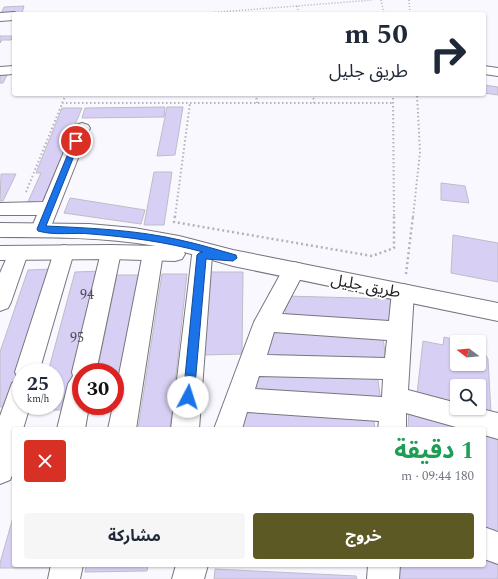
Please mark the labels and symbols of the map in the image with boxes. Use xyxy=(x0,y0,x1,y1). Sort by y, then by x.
pin xyxy=(59,124,93,158)
street label: طريق جليل xyxy=(329,267,403,304)
house number: 94 xyxy=(80,284,94,305)
house number: 95 xyxy=(70,327,84,348)
north arrow xyxy=(450,335,486,371)
speed limit sign: 30 xyxy=(72,363,124,415)
position arrow xyxy=(167,376,209,418)

